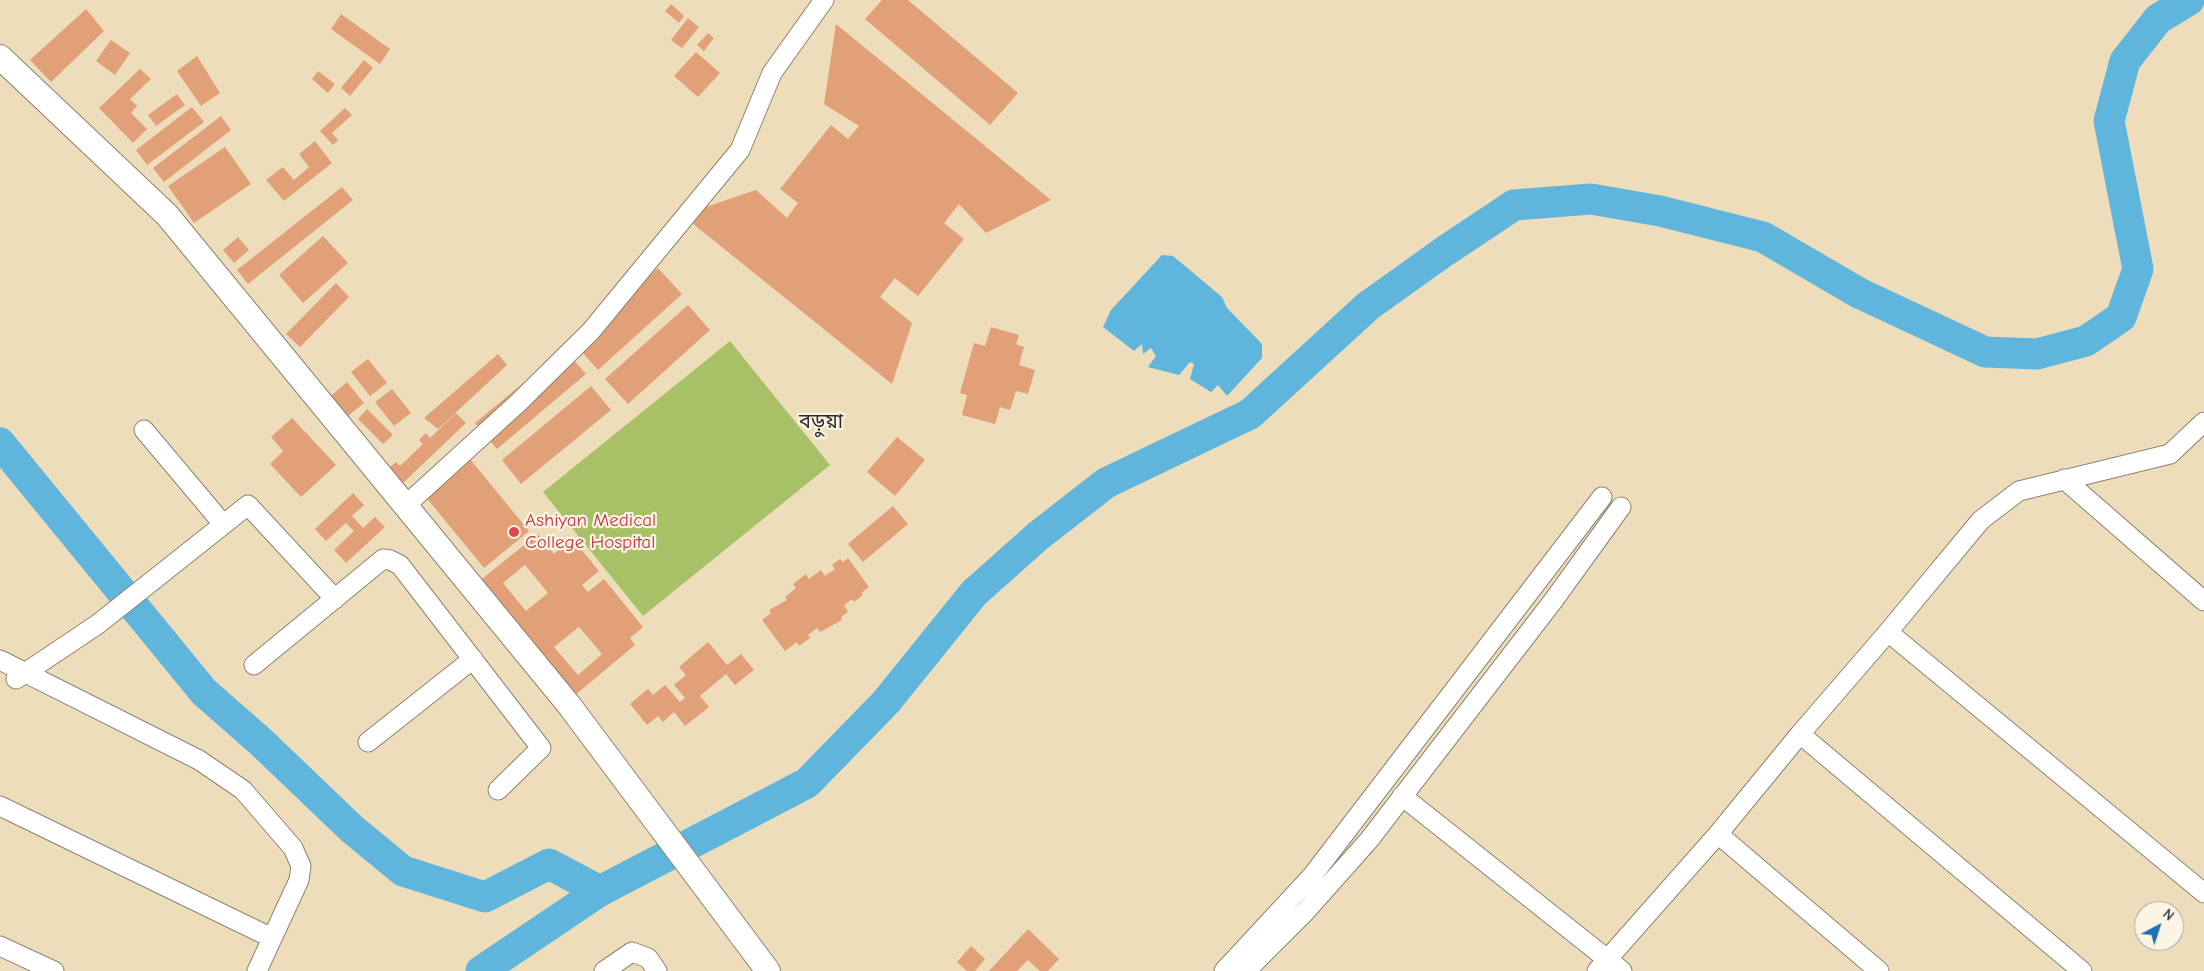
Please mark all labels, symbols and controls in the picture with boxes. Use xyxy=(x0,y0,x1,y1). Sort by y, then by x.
district label: বড়ুয়া xyxy=(799,410,843,434)
place label: Ashiyan Medical College Hospital xyxy=(525,510,656,554)
marker: Ashiyan Medical College Hospital xyxy=(507,525,521,539)
north arrow xyxy=(2134,901,2184,951)
text: N xyxy=(2159,905,2177,924)

